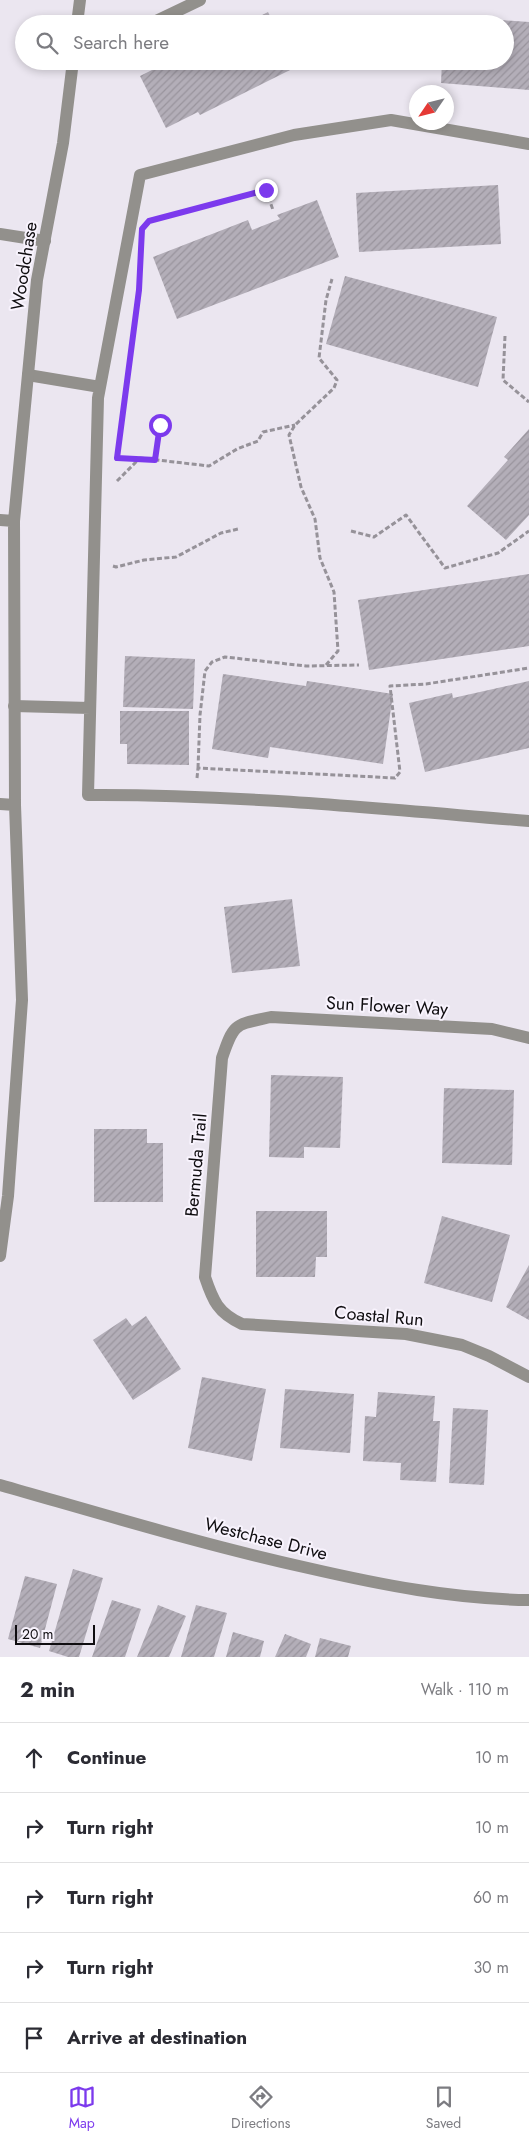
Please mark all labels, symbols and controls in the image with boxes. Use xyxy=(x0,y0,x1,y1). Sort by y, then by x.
search box xyxy=(15,15,514,70)
icon: search xyxy=(33,29,61,57)
text: Search here xyxy=(73,29,169,56)
north arrow xyxy=(409,85,454,130)
route end xyxy=(255,179,278,202)
street label: Woodchase xyxy=(4,220,44,312)
route start xyxy=(149,414,172,437)
street label: Sun Flower Way xyxy=(325,990,449,1022)
street label: Bermuda Trail xyxy=(179,1112,213,1218)
street label: Coastal Run xyxy=(333,1299,425,1333)
street label: Westchase Drive xyxy=(202,1511,330,1567)
scale bar xyxy=(15,1622,95,1645)
text: 20 m xyxy=(22,1624,54,1644)
text: 2 min xyxy=(20,1675,75,1705)
text: Walk · 110 m xyxy=(421,1678,509,1701)
icon: ahead xyxy=(20,1744,48,1772)
text: Continue xyxy=(67,1744,146,1771)
text: 10 m xyxy=(475,1746,509,1769)
icon: right xyxy=(20,1814,48,1842)
text: Turn right xyxy=(67,1814,153,1841)
text: 10 m xyxy=(475,1816,509,1839)
icon: right xyxy=(20,1884,48,1912)
text: Turn right xyxy=(67,1884,153,1911)
text: 60 m xyxy=(473,1886,509,1909)
icon: right xyxy=(20,1954,48,1982)
text: Turn right xyxy=(67,1954,153,1981)
text: 30 m xyxy=(473,1956,509,1979)
icon: arrive xyxy=(20,2024,48,2052)
text: Arrive at destination xyxy=(67,2024,247,2051)
tab: Map xyxy=(68,2083,96,2133)
tab: Directions xyxy=(231,2083,290,2133)
tab: Saved xyxy=(426,2083,461,2133)

